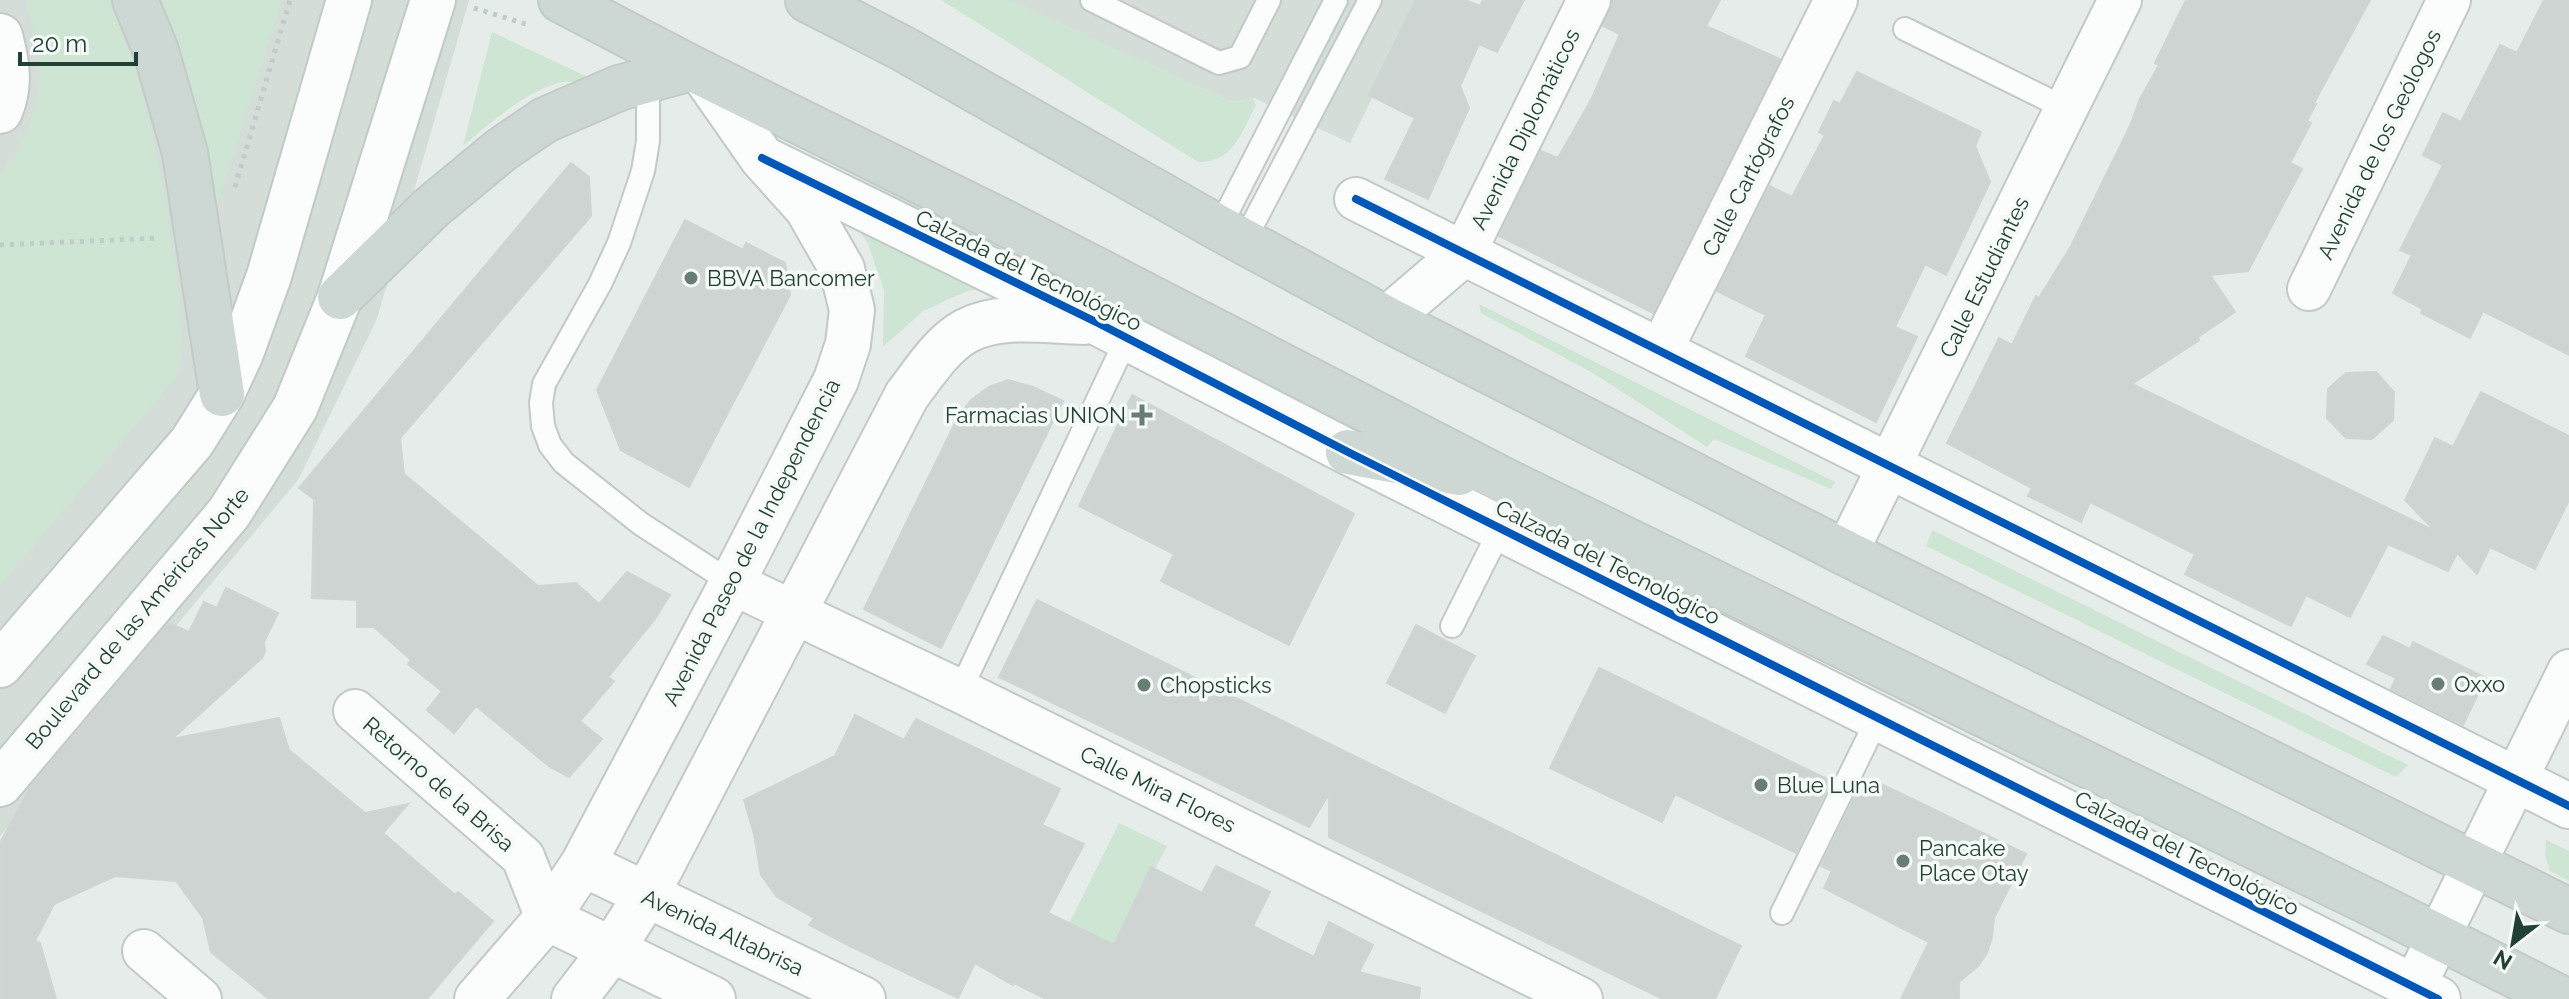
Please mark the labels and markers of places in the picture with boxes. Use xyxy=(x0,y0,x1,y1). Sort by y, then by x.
place label: BBVA Bancomer xyxy=(707,265,875,291)
marker: BBVA Bancomer xyxy=(682,269,700,287)
place label: Farmacias UNION xyxy=(945,402,1126,428)
marker: Farmacias UNION xyxy=(1133,406,1151,424)
place label: Oxxo xyxy=(2454,671,2505,697)
place label: Chopsticks xyxy=(1160,672,1272,698)
marker: Oxxo xyxy=(2429,675,2447,693)
marker: Chopsticks xyxy=(1135,676,1153,694)
place label: Blue Luna xyxy=(1777,772,1880,798)
marker: Blue Luna xyxy=(1752,776,1770,794)
place label: Pancake Place Otay xyxy=(1919,835,2029,886)
marker: Pancake Place Otay xyxy=(1894,852,1912,870)

